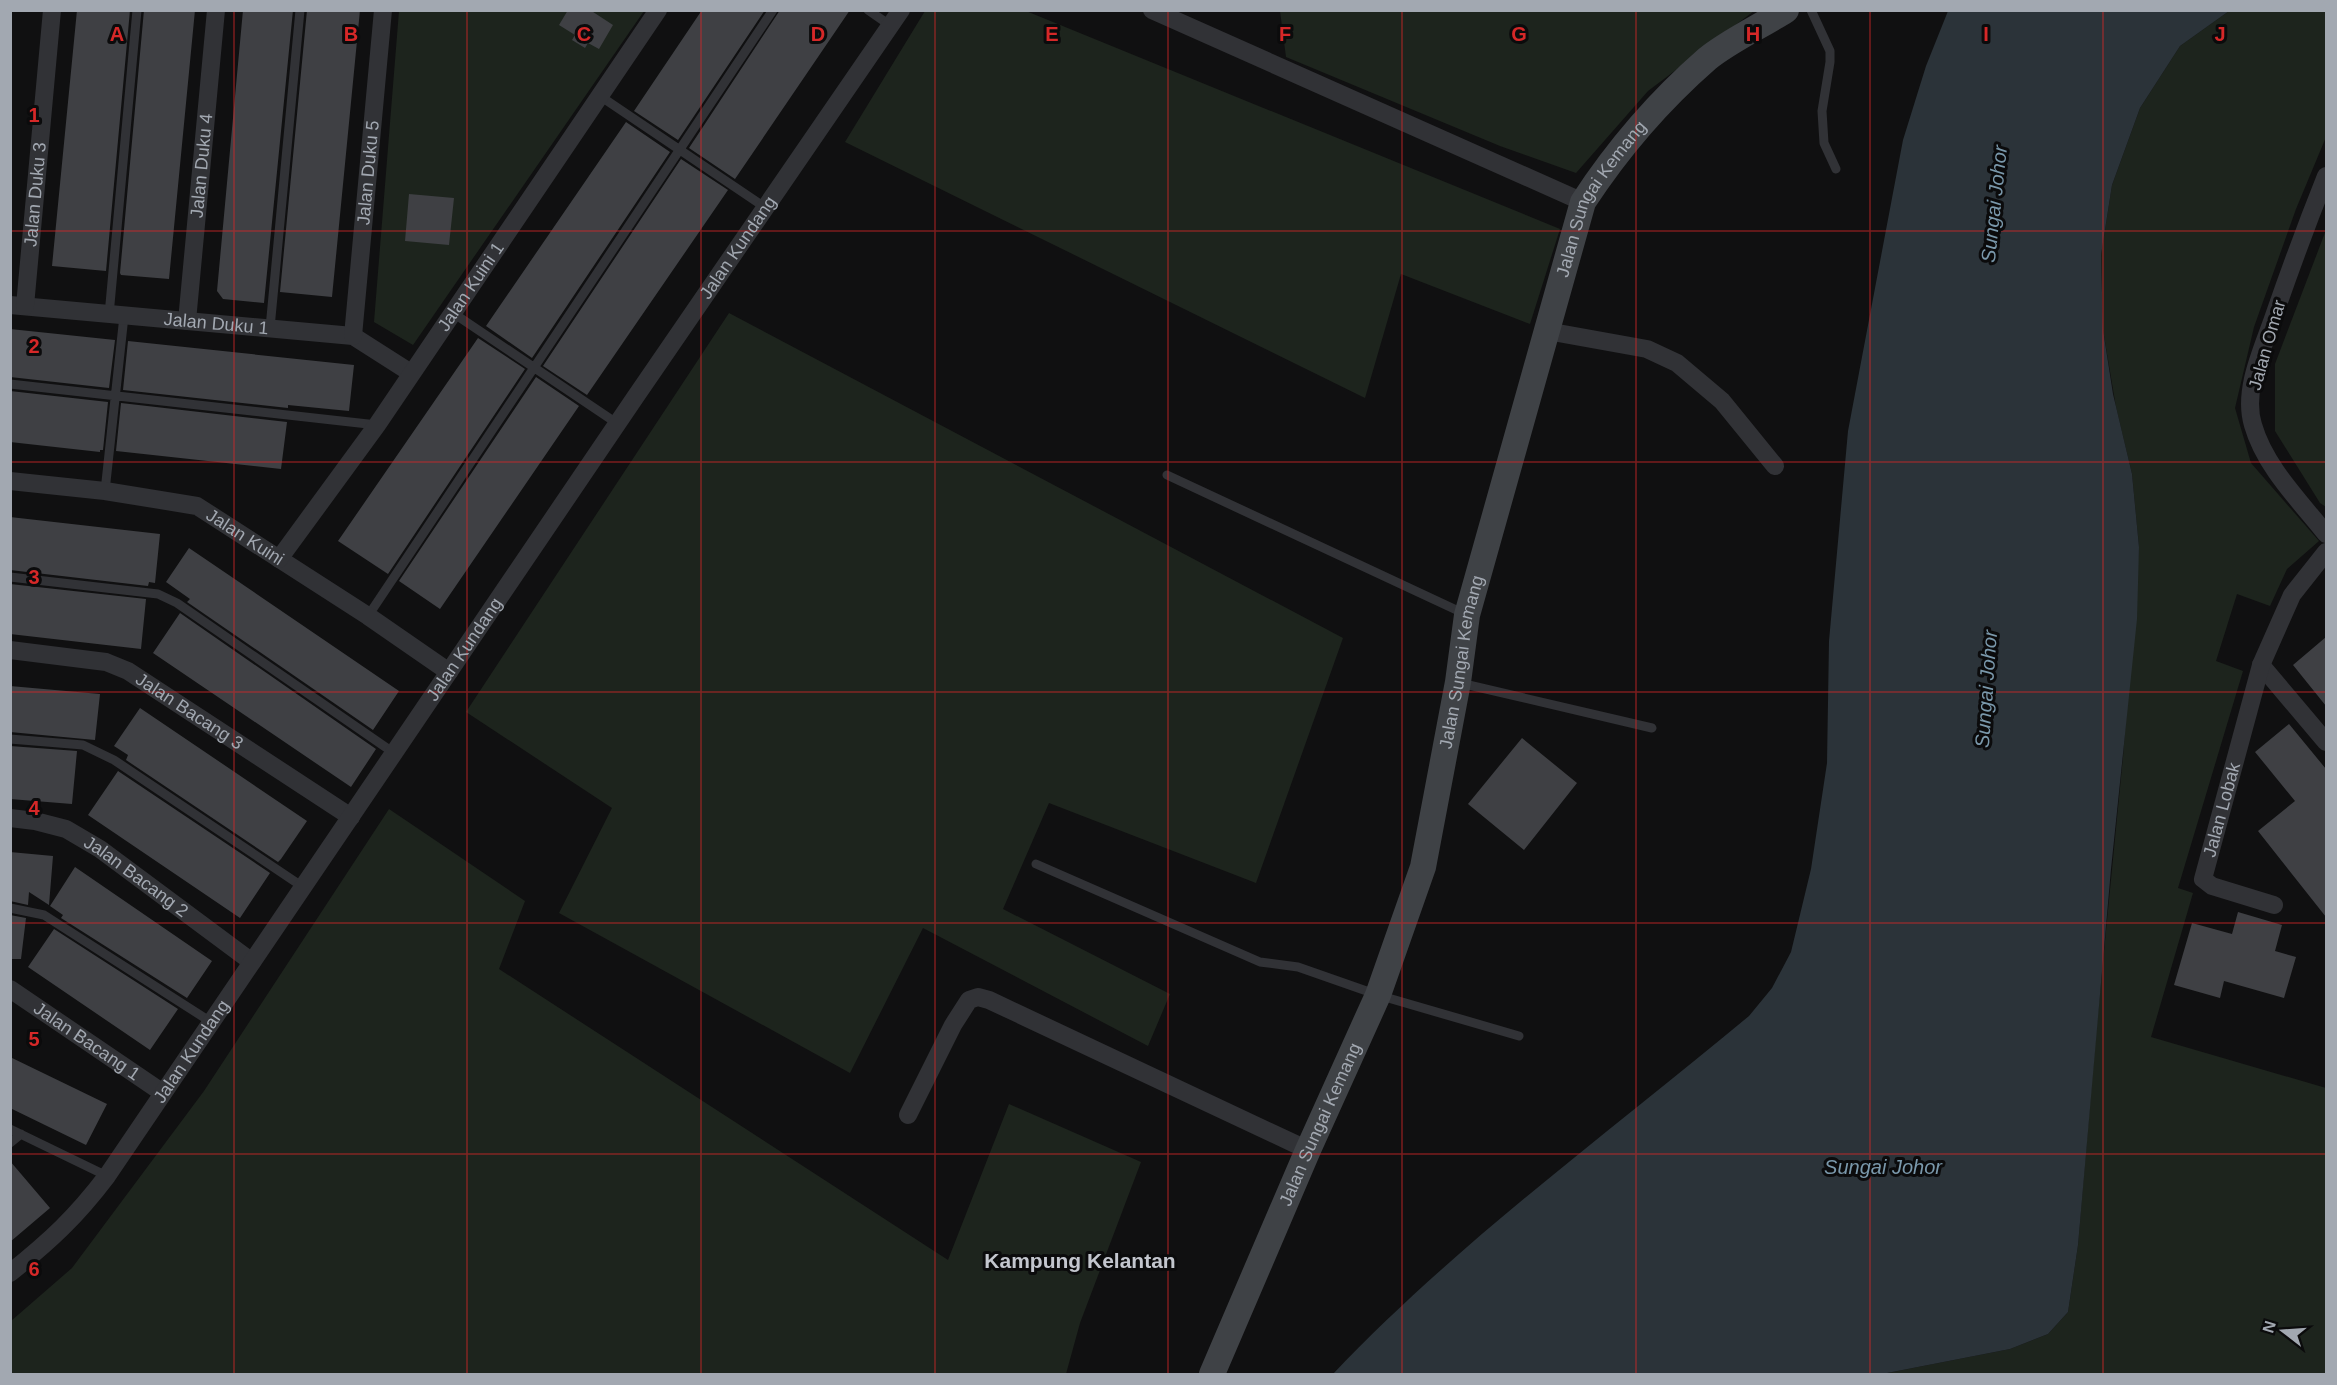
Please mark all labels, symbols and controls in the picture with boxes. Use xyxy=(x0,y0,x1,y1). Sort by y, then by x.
text: A xyxy=(110,23,124,45)
text: B xyxy=(344,23,358,45)
text: C xyxy=(577,23,591,45)
text: D xyxy=(811,23,825,45)
text: E xyxy=(1045,23,1059,45)
text: F xyxy=(1279,23,1291,45)
text: G xyxy=(1511,23,1527,45)
text: H xyxy=(1746,23,1760,45)
text: I xyxy=(1983,23,1989,45)
text: J xyxy=(2214,23,2226,45)
text: 1 xyxy=(28,104,40,126)
street label: Jalan Duku 4 xyxy=(187,112,216,219)
street label: Jalan Sungai Kemang xyxy=(1552,117,1650,279)
street label: Jalan Duku 5 xyxy=(353,119,383,226)
street label: Jalan Duku 3 xyxy=(20,141,50,248)
water label: Sungai Johor xyxy=(1977,143,2011,264)
street label: Jalan Kundang xyxy=(696,192,780,303)
street label: Jalan Kuini 1 xyxy=(433,238,508,335)
street label: Jalan Omar xyxy=(2245,298,2289,392)
street label: Jalan Duku 1 xyxy=(163,309,269,338)
text: 2 xyxy=(28,335,40,357)
street label: Jalan Kuini xyxy=(203,505,288,569)
text: 3 xyxy=(28,566,40,588)
street label: Jalan Sungai Kemang xyxy=(1436,573,1488,751)
street label: Jalan Kundang xyxy=(422,594,506,705)
water label: Sungai Johor xyxy=(1971,628,2001,749)
street label: Jalan Bacang 3 xyxy=(132,669,247,754)
street label: Jalan Lobak xyxy=(2199,759,2244,859)
text: 4 xyxy=(28,797,40,819)
street label: Jalan Bacang 2 xyxy=(81,832,192,921)
street label: Jalan Kundang xyxy=(149,996,233,1107)
street label: Jalan Bacang 1 xyxy=(30,998,144,1084)
text: 5 xyxy=(28,1028,40,1050)
street label: Jalan Sungai Kemang xyxy=(1275,1040,1365,1209)
water label: Sungai Johor xyxy=(1824,1156,1943,1178)
district label: Kampung Kelantan xyxy=(984,1249,1176,1272)
text: 6 xyxy=(28,1258,40,1280)
north arrow xyxy=(2253,1301,2313,1361)
text: N xyxy=(2259,1319,2279,1335)

